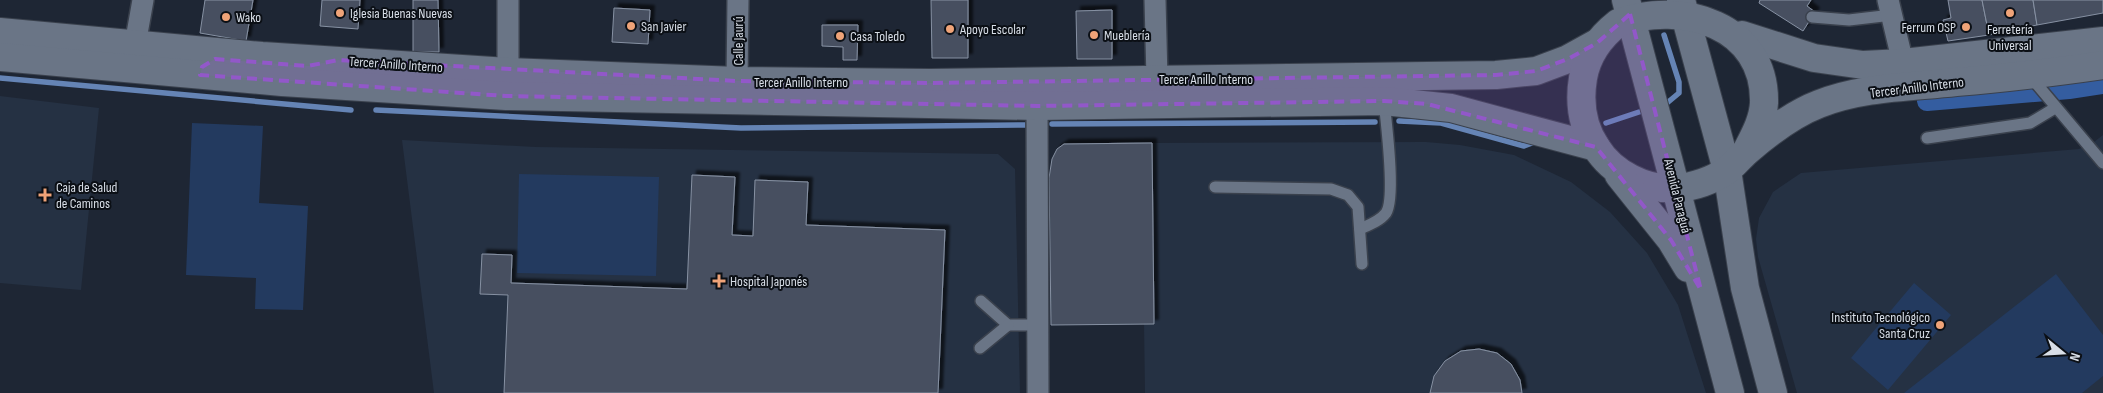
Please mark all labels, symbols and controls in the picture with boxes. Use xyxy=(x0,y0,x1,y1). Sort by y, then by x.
place label: Iglesia Buenas Nuevas xyxy=(350,5,452,22)
marker: Iglesia Buenas Nuevas xyxy=(334,7,346,19)
marker: Ferretería Universal xyxy=(2004,7,2016,19)
place label: Wako xyxy=(236,9,261,26)
marker: Wako xyxy=(220,11,232,23)
street label: Calle Jaurú xyxy=(730,16,747,66)
place label: San Javier xyxy=(641,18,686,35)
place label: Ferrum OSP xyxy=(1901,19,1956,36)
marker: San Javier xyxy=(625,20,637,32)
place label: Apoyo Escolar xyxy=(959,21,1025,38)
marker: Ferrum OSP xyxy=(1960,21,1972,33)
place label: Ferretería Universal xyxy=(1987,21,2033,54)
marker: Apoyo Escolar xyxy=(944,23,956,35)
place label: Mueblería xyxy=(1104,27,1150,44)
place label: Casa Toledo xyxy=(850,28,905,45)
marker: Mueblería xyxy=(1088,29,1100,41)
marker: Casa Toledo xyxy=(834,30,846,42)
street label: Tercer Anillo Interno xyxy=(348,53,444,76)
street label: Tercer Anillo Interno xyxy=(1159,71,1253,88)
street label: Tercer Anillo Interno xyxy=(1869,73,1965,102)
street label: Tercer Anillo Interno xyxy=(754,74,848,91)
street label: Avenida Paraguá xyxy=(1660,156,1695,235)
place label: Caja de Salud de Caminos xyxy=(56,179,118,212)
marker: Caja de Salud de Caminos xyxy=(38,188,52,202)
place label: Hospital Japonés xyxy=(730,273,807,290)
marker: Hospital Japonés xyxy=(712,274,726,288)
place label: Instituto Tecnológico Santa Cruz xyxy=(1831,309,1930,342)
marker: Instituto Tecnológico Santa Cruz xyxy=(1934,319,1946,331)
north arrow xyxy=(2038,328,2088,378)
text: N xyxy=(2066,351,2084,363)

